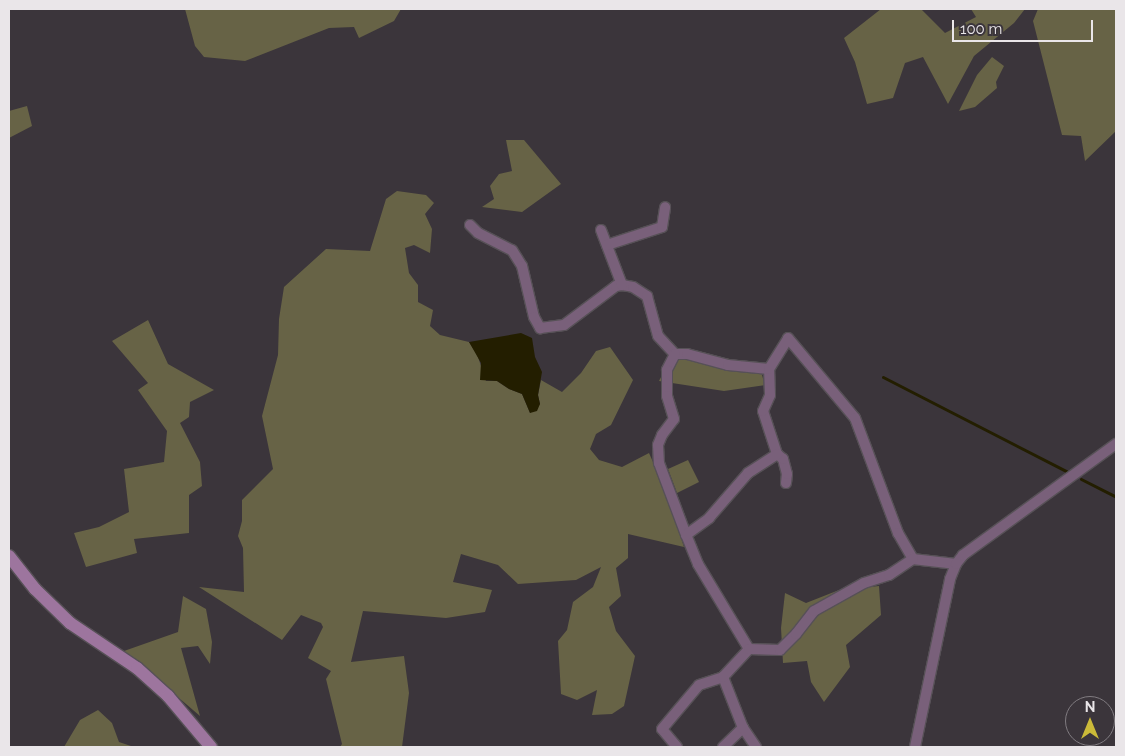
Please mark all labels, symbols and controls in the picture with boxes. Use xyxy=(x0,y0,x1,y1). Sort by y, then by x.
scale bar xyxy=(955,10,1096,42)
text: 100 m xyxy=(960,20,1002,38)
north arrow xyxy=(1065,696,1115,746)
text: N xyxy=(1085,699,1095,715)

